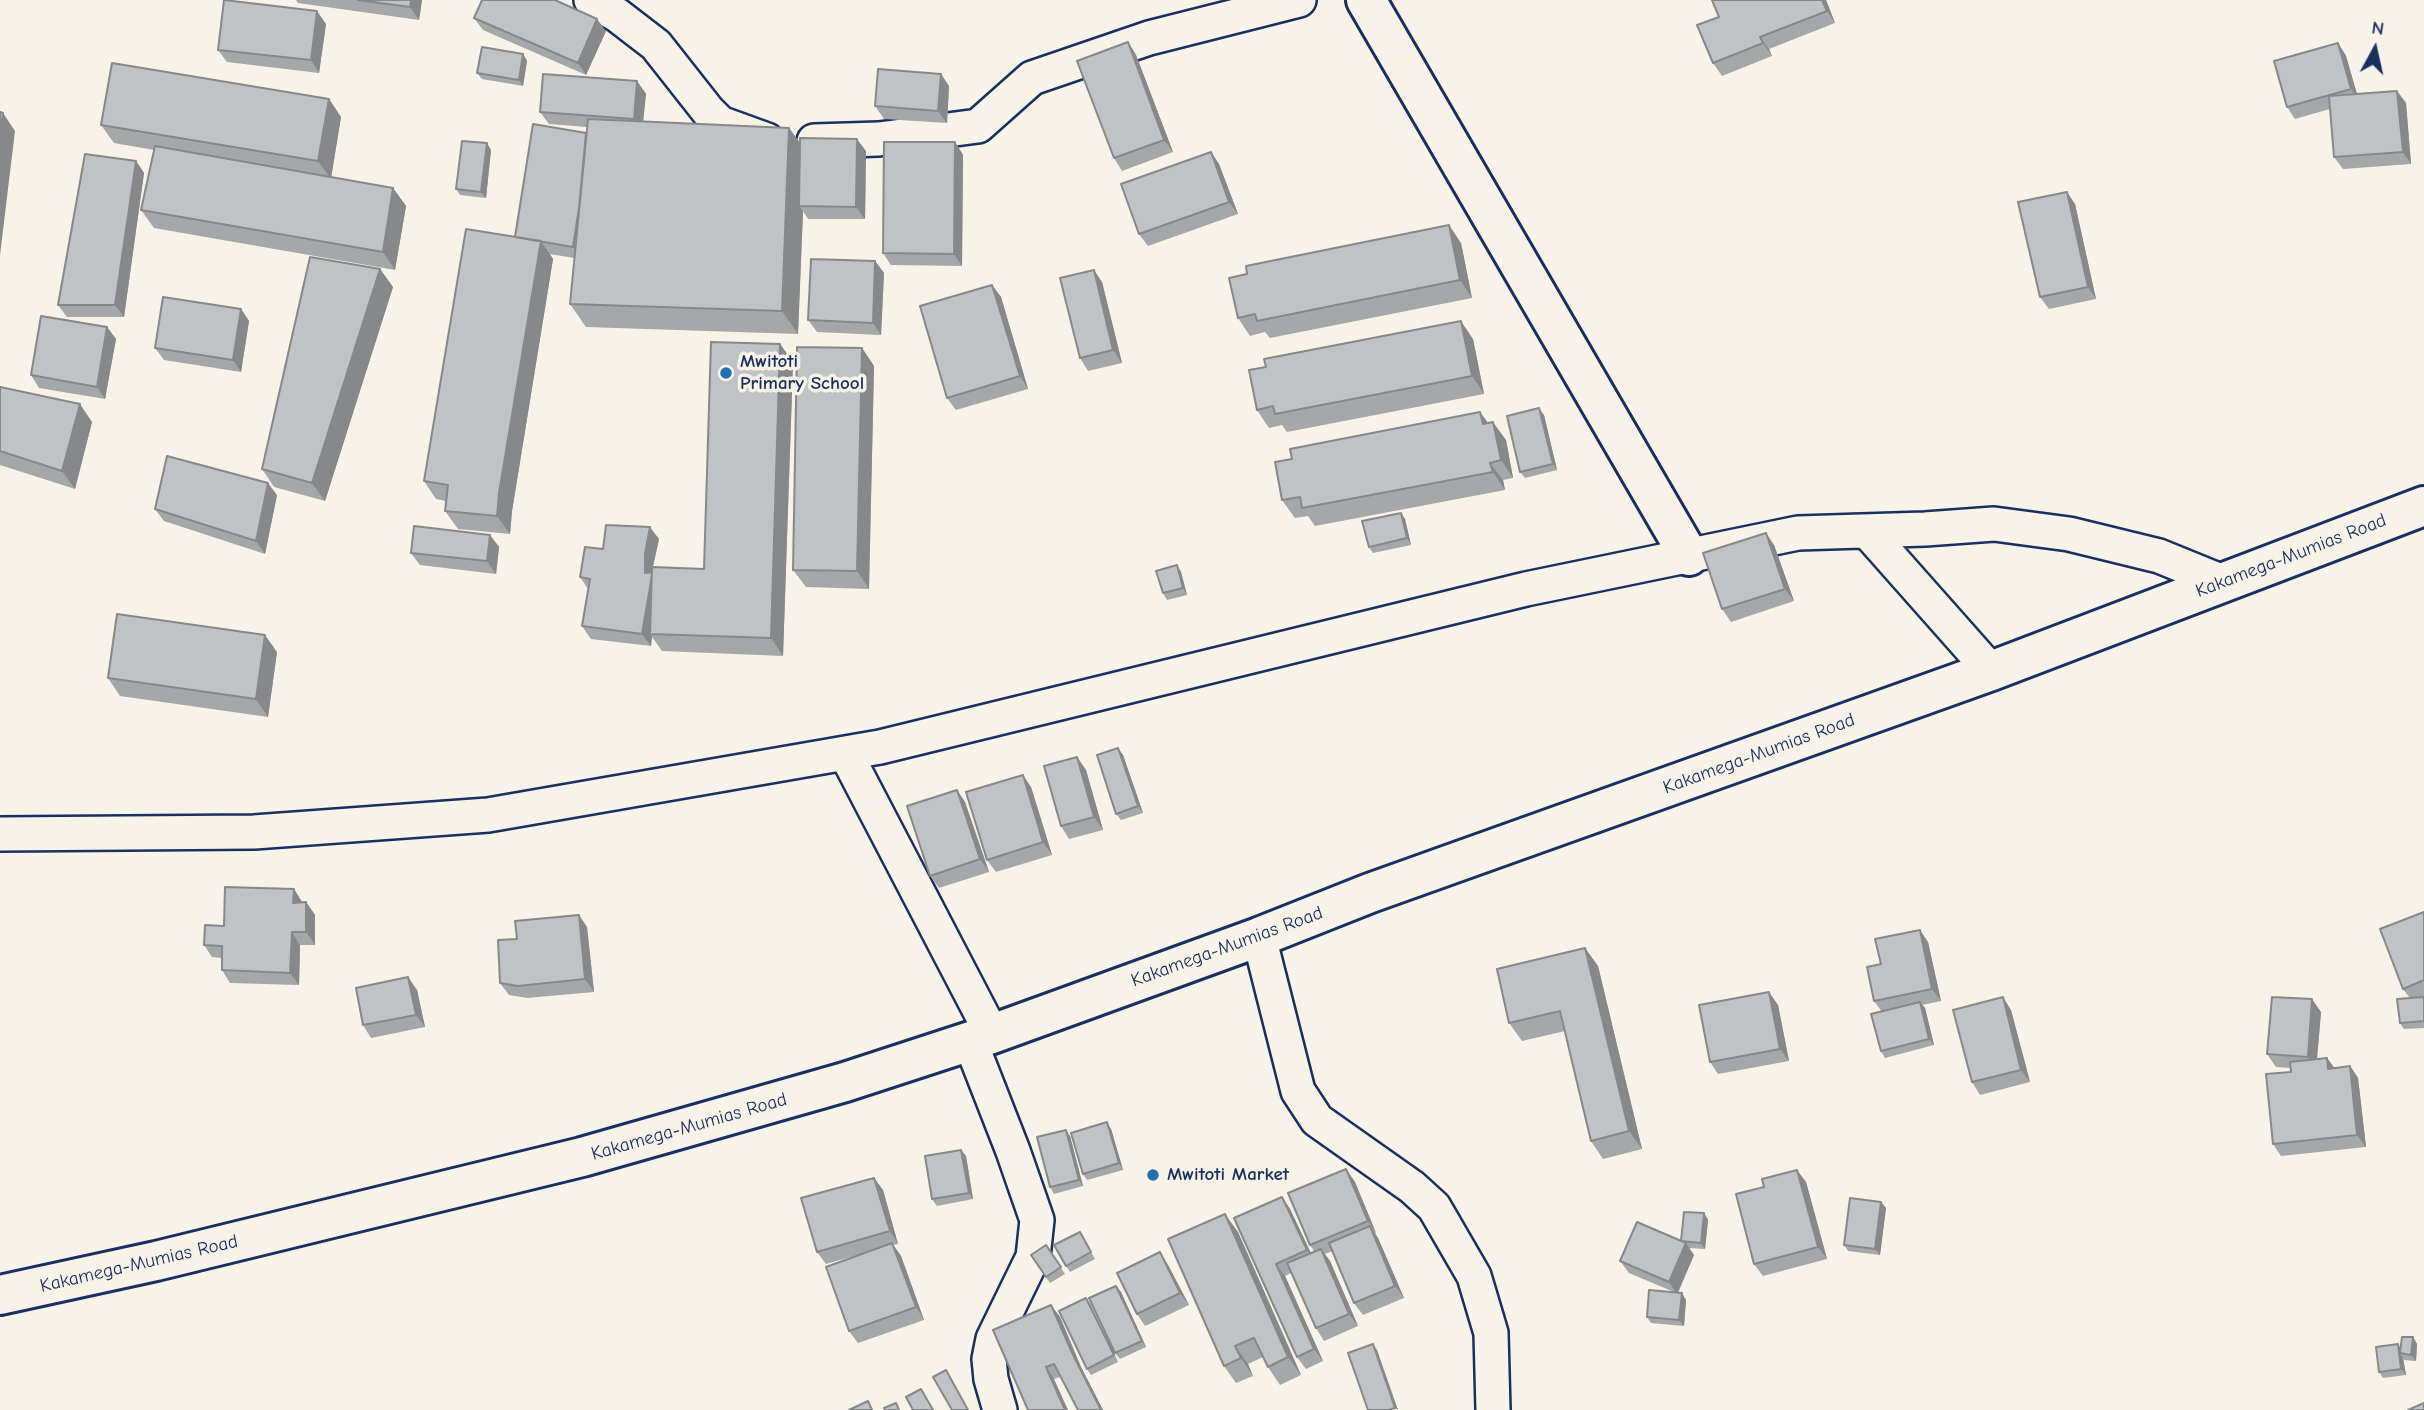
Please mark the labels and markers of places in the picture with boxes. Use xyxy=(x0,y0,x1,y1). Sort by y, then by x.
place label: Mwitoti Primary School xyxy=(740,351,864,395)
marker: Mwitoti Primary School xyxy=(718,365,734,381)
place label: Mwitoti Market xyxy=(1167,1164,1289,1186)
marker: Mwitoti Market xyxy=(1145,1167,1161,1183)

